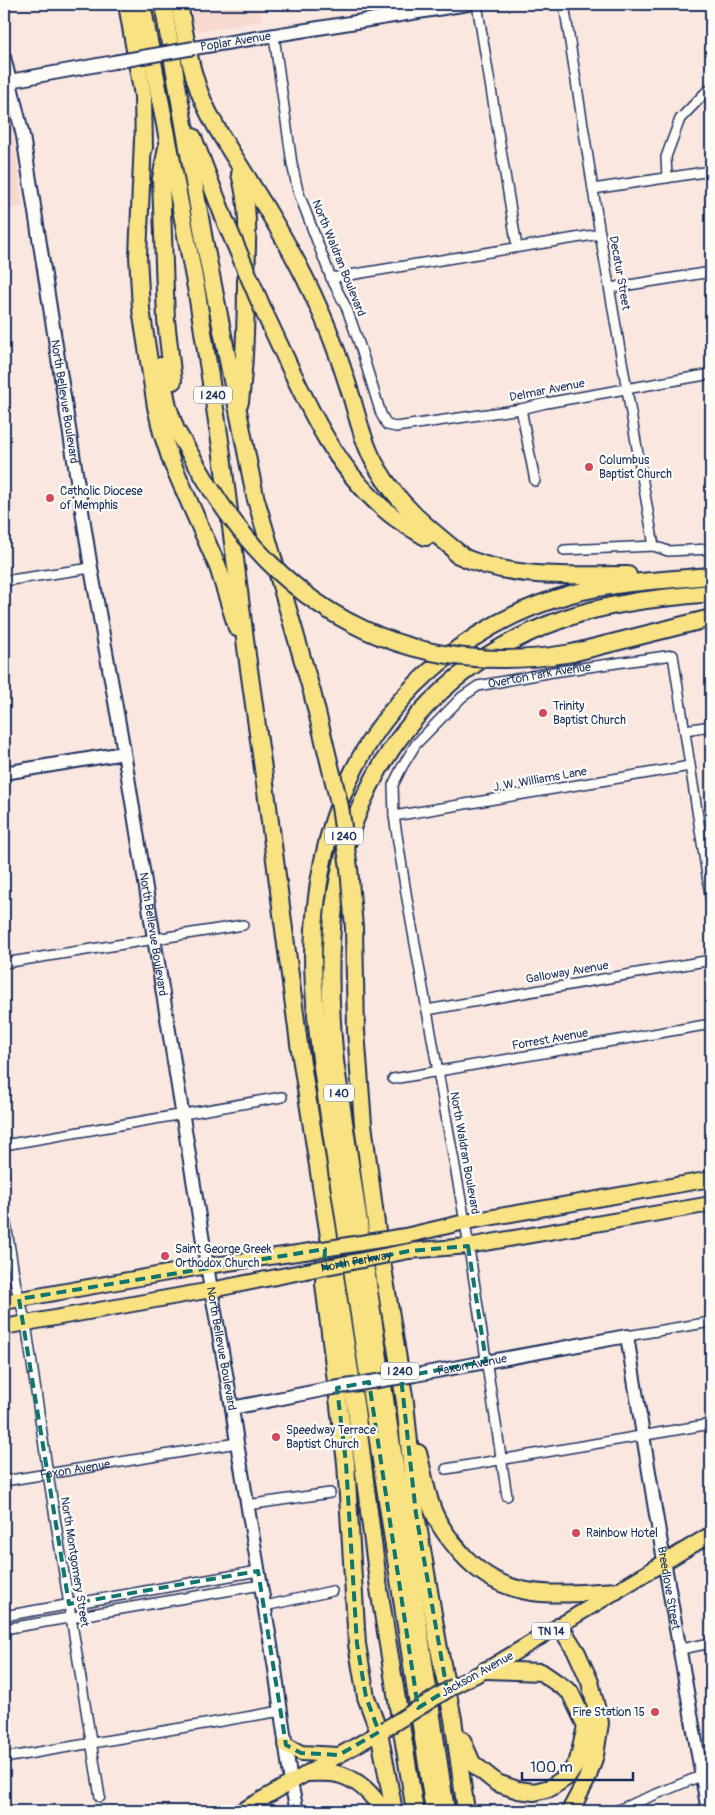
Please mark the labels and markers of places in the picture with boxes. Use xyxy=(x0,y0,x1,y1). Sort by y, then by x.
place label: Columbus Baptist Church xyxy=(599,453,672,482)
marker: Columbus Baptist Church xyxy=(583,461,595,473)
place label: Catholic Diocese of Memphis xyxy=(60,484,143,513)
marker: Catholic Diocese of Memphis xyxy=(44,492,56,504)
place label: Trinity Baptist Church xyxy=(553,699,626,728)
marker: Trinity Baptist Church xyxy=(537,707,549,719)
place label: Saint George Greek Orthodox Church xyxy=(175,1242,272,1271)
marker: Saint George Greek Orthodox Church xyxy=(159,1250,171,1262)
place label: Speedway Terrace Baptist Church xyxy=(286,1423,376,1452)
marker: Speedway Terrace Baptist Church xyxy=(270,1431,282,1443)
place label: Rainbow Hotel xyxy=(586,1526,658,1541)
marker: Rainbow Hotel xyxy=(570,1527,582,1539)
place label: Fire Station 15 xyxy=(572,1705,645,1720)
marker: Fire Station 15 xyxy=(649,1706,661,1718)

